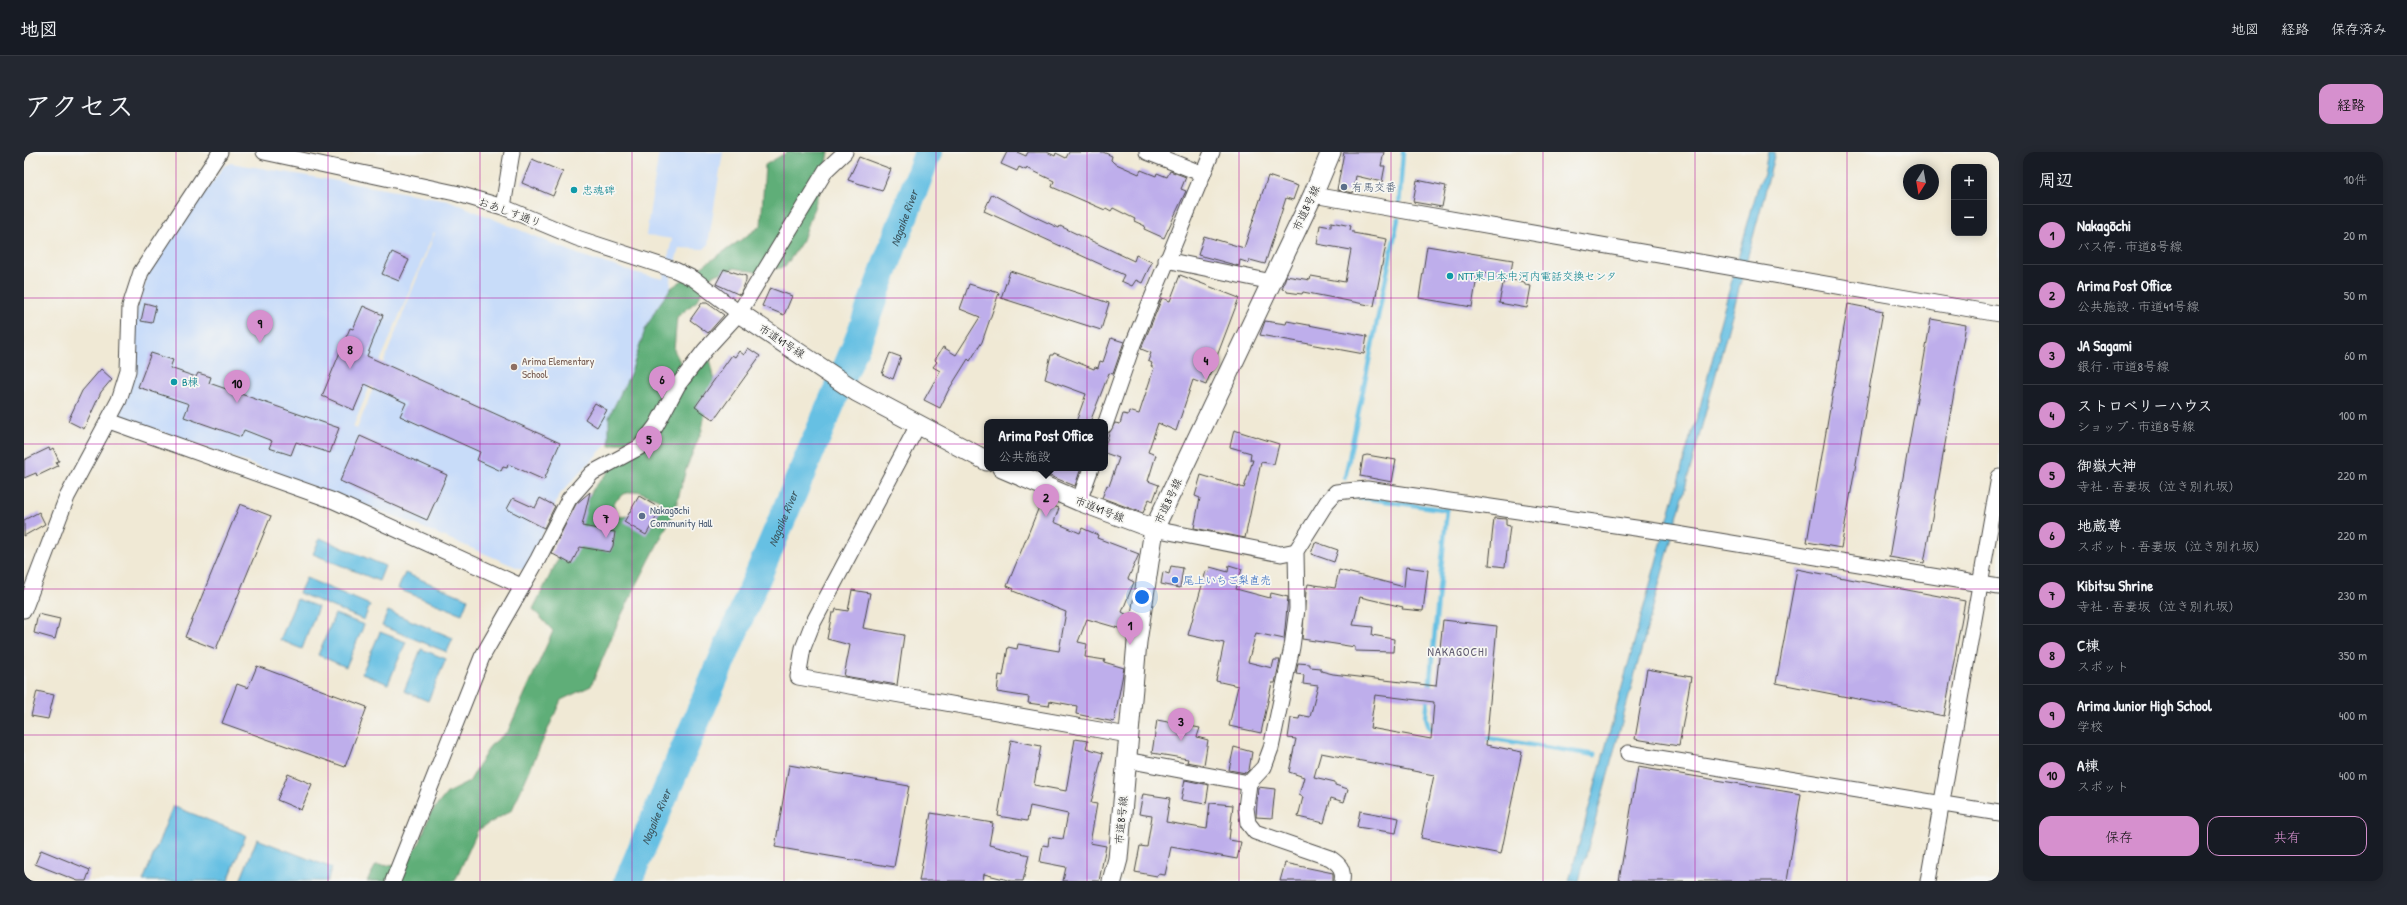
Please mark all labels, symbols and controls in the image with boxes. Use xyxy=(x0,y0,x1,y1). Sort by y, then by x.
text: 地図 xyxy=(20,16,58,42)
text: 地図 xyxy=(2231,19,2259,38)
text: 経路 xyxy=(2281,19,2309,38)
text: 保存済み xyxy=(2331,19,2387,38)
button: 経路 xyxy=(2319,84,2383,124)
text: アクセス xyxy=(24,87,134,125)
north arrow xyxy=(1903,164,1939,200)
map controls xyxy=(1951,164,1987,236)
button: + xyxy=(1951,164,1987,200)
text: 周辺 xyxy=(2039,168,2073,191)
text: 10件 xyxy=(2343,170,2367,188)
place label: 有馬交番 xyxy=(1352,180,1396,194)
marker: 有馬交番 xyxy=(1339,182,1349,192)
place label: 忠魂碑 xyxy=(582,183,615,197)
street label: 市道8号線 xyxy=(1289,183,1323,233)
marker: 忠魂碑 xyxy=(569,185,579,195)
water label: Nagaike River xyxy=(885,186,922,249)
street label: おあしす通り xyxy=(477,194,543,230)
button: − xyxy=(1951,200,1987,236)
text: Nakagōchi xyxy=(2077,215,2131,236)
text: 1 xyxy=(2050,226,2054,244)
text: 20 m xyxy=(2343,226,2367,244)
text: バス停 · 市道8号線 xyxy=(2077,237,2182,255)
place label: NTT東日本中河内電話交換センタ xyxy=(1458,269,1617,283)
marker: NTT東日本中河内電話交換センタ xyxy=(1445,271,1455,281)
text: Arima Post Office xyxy=(2077,275,2172,296)
text: 2 xyxy=(2049,286,2055,304)
text: 50 m xyxy=(2344,286,2367,304)
text: 公共施設 · 市道41号線 xyxy=(2077,297,2199,315)
pin: 9 xyxy=(247,310,273,343)
street label: 市道41号線 xyxy=(756,321,808,361)
text: JA Sagami xyxy=(2077,335,2132,356)
pin: 8 xyxy=(337,336,363,369)
text: 3 xyxy=(2049,346,2055,364)
text: 60 m xyxy=(2344,346,2367,364)
pin: 4 xyxy=(1193,347,1219,380)
place label: Arima Elementary School xyxy=(522,354,595,381)
text: 銀行 · 市道8号線 xyxy=(2077,357,2169,375)
marker: Arima Elementary School xyxy=(509,362,519,372)
pin: 6 xyxy=(649,366,675,399)
pin: 10 xyxy=(224,370,250,403)
place label: B棟 xyxy=(182,375,199,389)
marker: B棟 xyxy=(169,377,179,387)
text: ストロベリーハウス xyxy=(2077,395,2212,416)
text: 4 xyxy=(2050,406,2054,424)
text: 100 m xyxy=(2339,406,2367,424)
text: ショップ · 市道8号線 xyxy=(2077,417,2195,435)
popup xyxy=(984,419,1108,471)
text: Arima Post Office xyxy=(999,425,1094,446)
pin: 5 xyxy=(636,426,662,459)
text: 公共施設 xyxy=(999,447,1051,465)
text: 御嶽大神 xyxy=(2077,455,2137,476)
text: 5 xyxy=(2049,466,2055,484)
text: 220 m xyxy=(2337,466,2367,484)
street label: 市道8号線 xyxy=(1151,476,1185,526)
text: 寺社 · 吾妻坂（泣き別れ坂） xyxy=(2077,477,2242,495)
pin: 2 xyxy=(1033,484,1059,517)
water label: Nagaike River xyxy=(763,487,802,549)
street label: 市道41号線 xyxy=(1073,493,1127,525)
place label: Nakagōchi Community Hall xyxy=(650,503,713,530)
pin: 7 xyxy=(593,505,619,538)
marker: Nakagōchi Community Hall xyxy=(637,511,647,521)
text: 地蔵尊 xyxy=(2077,515,2122,536)
text: 6 xyxy=(2049,526,2055,544)
text: 220 m xyxy=(2337,526,2367,544)
text: スポット · 吾妻坂（泣き別れ坂） xyxy=(2077,537,2268,555)
place label: 尾上いちご梨直売 xyxy=(1183,573,1271,587)
marker: 尾上いちご梨直売 xyxy=(1170,575,1180,585)
text: Kibitsu Shrine xyxy=(2077,575,2153,596)
text: 7 xyxy=(2049,586,2055,604)
text: 230 m xyxy=(2337,586,2367,604)
your location xyxy=(1132,587,1152,607)
text: 寺社 · 吾妻坂（泣き別れ坂） xyxy=(2077,597,2242,615)
pin: 1 xyxy=(1117,612,1143,645)
text: C棟 xyxy=(2077,635,2100,656)
district label: NAKAGOCHI xyxy=(1428,643,1488,660)
text: 8 xyxy=(2049,646,2055,664)
text: 350 m xyxy=(2338,646,2367,664)
text: スポット xyxy=(2077,657,2129,675)
text: Arima Junior High School xyxy=(2077,695,2212,716)
text: 9 xyxy=(2050,706,2054,724)
text: 400 m xyxy=(2339,706,2367,724)
pin: 3 xyxy=(1168,708,1194,741)
text: 学校 xyxy=(2077,717,2103,735)
text: A棟 xyxy=(2077,755,2099,776)
text: 10 xyxy=(2047,766,2057,784)
text: 400 m xyxy=(2339,766,2367,784)
text: スポット xyxy=(2077,777,2129,795)
water label: Nagaike River xyxy=(636,785,675,847)
street label: 市道8号線 xyxy=(1112,795,1130,845)
button: 保存 xyxy=(2039,816,2199,856)
button: 共有 xyxy=(2207,816,2367,856)

